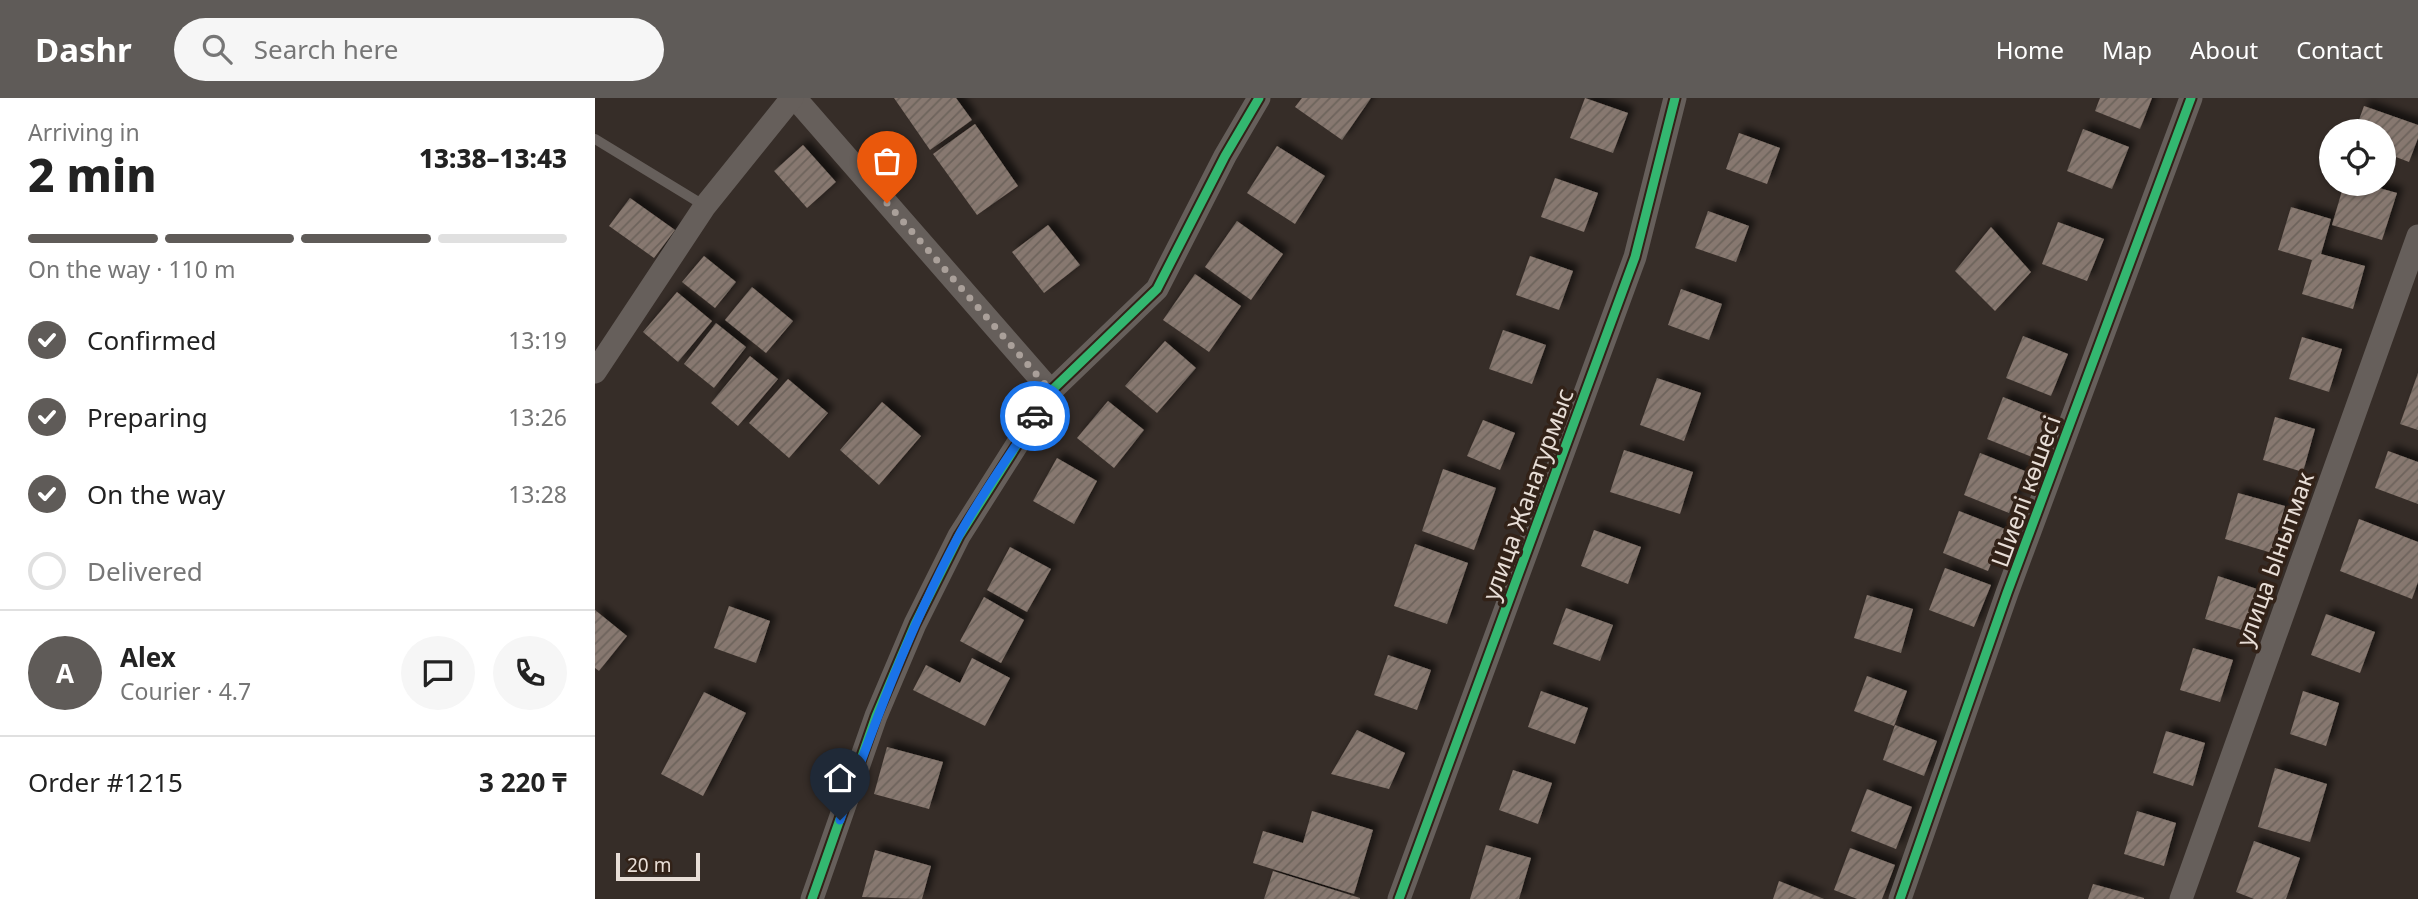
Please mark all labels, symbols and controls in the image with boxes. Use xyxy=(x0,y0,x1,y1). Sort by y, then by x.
search box xyxy=(174,18,664,81)
text: Dashr xyxy=(35,27,132,72)
icon: search xyxy=(198,30,236,68)
text: Search here xyxy=(254,31,398,67)
text: Home xyxy=(1996,33,2064,66)
text: Map xyxy=(2102,33,2152,66)
text: About xyxy=(2190,33,2258,66)
text: Contact xyxy=(2296,33,2383,66)
text: Arriving in xyxy=(28,116,140,148)
map controls xyxy=(2319,119,2396,196)
button: locate xyxy=(2319,119,2396,196)
pin xyxy=(857,131,917,203)
text: 13:38–13:43 xyxy=(419,140,567,176)
icon: bag xyxy=(868,142,906,180)
text: 2 min xyxy=(28,143,157,205)
text: On the way · 110 m xyxy=(28,253,235,285)
icon: check xyxy=(28,321,66,359)
text: Confirmed xyxy=(87,322,217,358)
text: 13:19 xyxy=(508,324,567,356)
courier xyxy=(1000,381,1070,451)
street label: улица Жанатурмыс xyxy=(1473,383,1581,605)
icon: car xyxy=(1016,397,1054,435)
icon: check xyxy=(28,398,66,436)
text: Preparing xyxy=(87,399,208,435)
text: 13:26 xyxy=(508,401,567,433)
street label: Шиелі көшесі xyxy=(1982,411,2068,571)
street label: улица Ынытмак xyxy=(2227,467,2321,651)
icon: check xyxy=(28,475,66,513)
text: On the way xyxy=(87,476,225,512)
text: 13:28 xyxy=(508,478,567,510)
text: Delivered xyxy=(87,553,203,589)
button: chat xyxy=(401,636,475,710)
button: phone xyxy=(493,636,567,710)
text: Alex xyxy=(120,639,176,675)
text: A xyxy=(56,655,74,691)
text: Courier · 4.7 xyxy=(120,675,251,707)
pin xyxy=(810,748,870,820)
icon: home xyxy=(821,759,859,797)
text: Order #1215 xyxy=(28,764,183,800)
text: 3 220 ₸ xyxy=(479,764,567,800)
scale bar xyxy=(616,850,700,882)
text: 20 m xyxy=(627,852,671,878)

